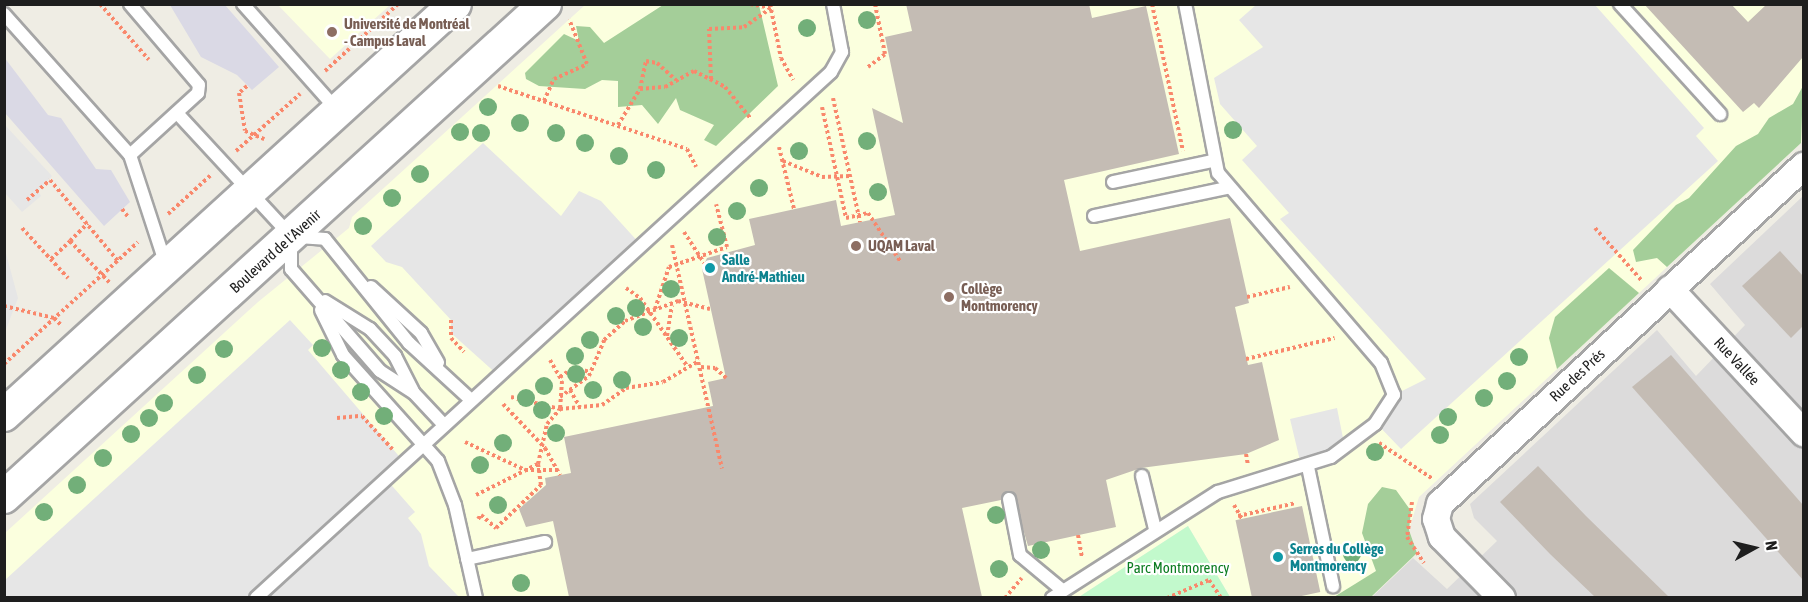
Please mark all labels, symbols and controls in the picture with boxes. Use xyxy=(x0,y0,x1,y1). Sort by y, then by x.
place label: Université de Montréal - Campus Laval xyxy=(344,14,469,49)
marker: Université de Montréal - Campus Laval xyxy=(325,25,339,39)
street label: Boulevard de l'Avenir xyxy=(226,205,324,297)
place label: UQAM Laval xyxy=(868,237,935,255)
marker: UQAM Laval xyxy=(849,239,863,253)
place label: Salle André-Mathieu xyxy=(722,250,805,285)
marker: Salle André-Mathieu xyxy=(703,261,717,275)
place label: Collège Montmorency xyxy=(961,279,1038,314)
marker: Collège Montmorency xyxy=(942,290,956,304)
street label: Rue Vallée xyxy=(1710,333,1764,389)
street label: Rue des Prés xyxy=(1546,345,1608,405)
north arrow xyxy=(1724,518,1784,578)
place label: Serres du Collège Montmorency xyxy=(1290,539,1384,574)
text: N xyxy=(1762,540,1781,551)
marker: Serres du Collège Montmorency xyxy=(1271,550,1285,564)
park label: Parc Montmorency xyxy=(1127,559,1229,577)

